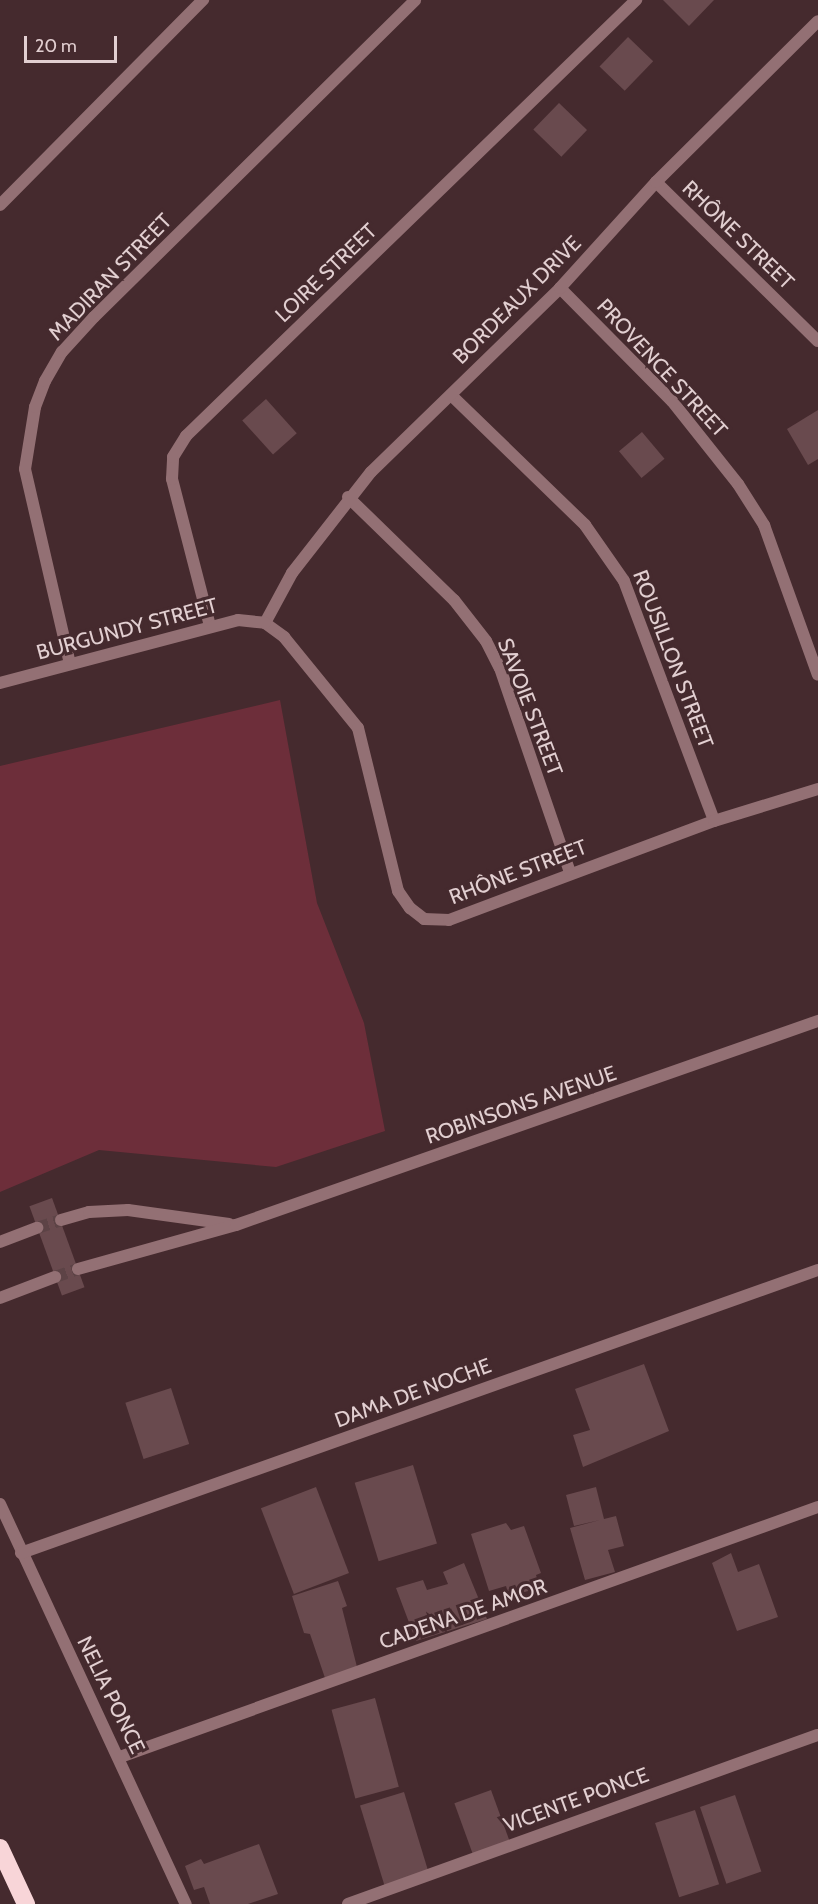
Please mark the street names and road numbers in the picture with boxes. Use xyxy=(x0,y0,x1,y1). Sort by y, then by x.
street label: RHÔNE STREET xyxy=(677,175,799,295)
street label: MADIRAN STREET xyxy=(43,208,177,346)
street label: LOIRE STREET xyxy=(270,218,382,328)
street label: BORDEAUX DRIVE xyxy=(448,231,586,369)
street label: PROVENCE STREET xyxy=(592,294,732,442)
street label: ROUSILLON STREET xyxy=(627,567,719,751)
street label: BURGUNDY STREET xyxy=(34,593,220,665)
street label: SAVOIE STREET xyxy=(492,635,568,779)
street label: RHÔNE STREET xyxy=(446,834,590,910)
street label: ROBINSONS AVENUE xyxy=(422,1061,620,1149)
street label: DAMA DE NOCHE xyxy=(331,1353,495,1433)
street label: CADENA DE AMOR xyxy=(376,1574,550,1654)
street label: NELIA PONCE xyxy=(72,1632,150,1758)
street label: VICENTE PONCE xyxy=(500,1762,652,1838)

